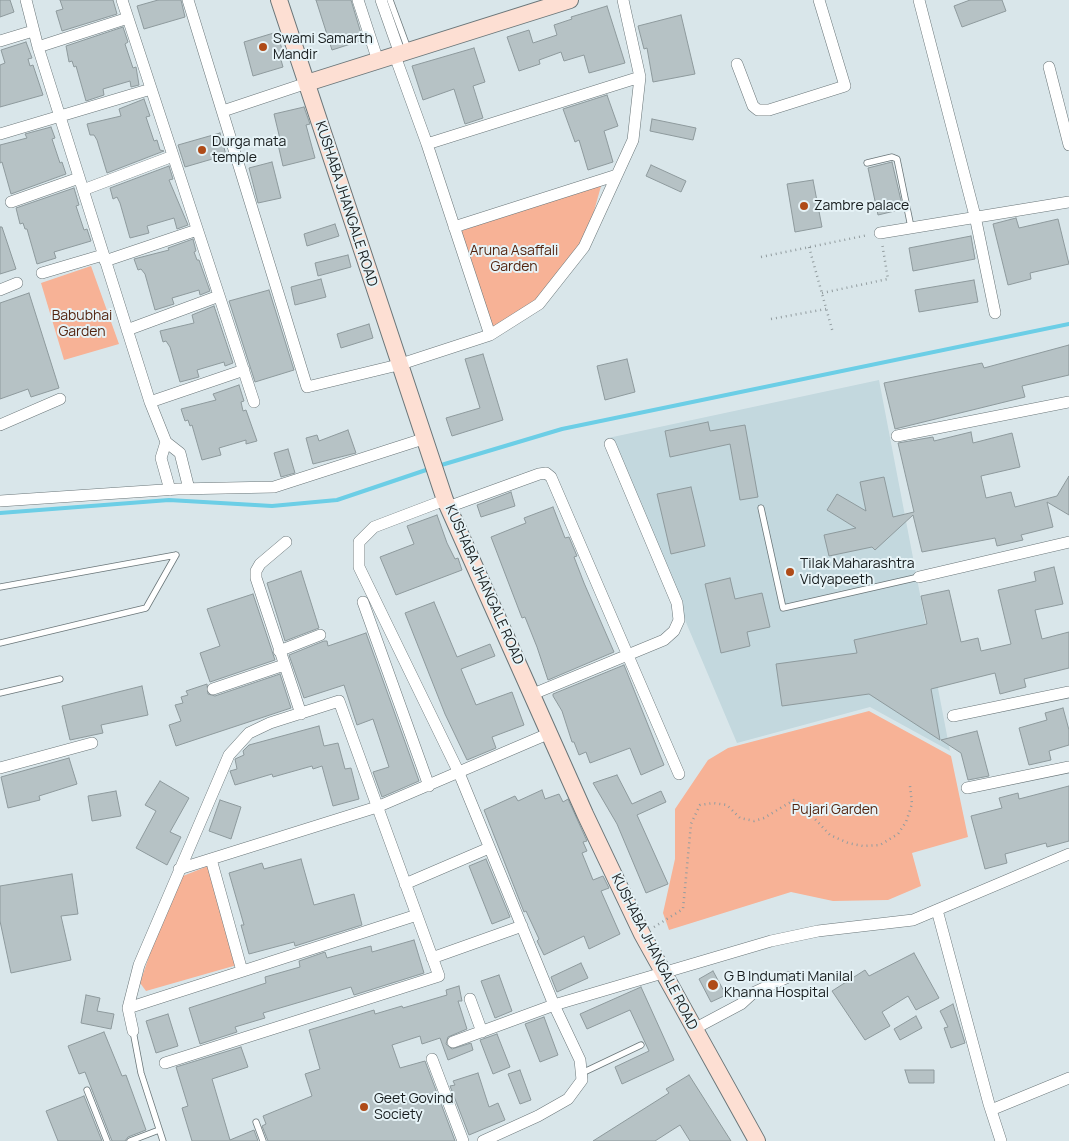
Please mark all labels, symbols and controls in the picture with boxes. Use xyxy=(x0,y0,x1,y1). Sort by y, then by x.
place label: Swami Samarth Mandir xyxy=(273,31,373,64)
marker: Swami Samarth Mandir xyxy=(257,41,269,53)
street label: KUSHABA JHANGALE ROAD xyxy=(311,119,381,289)
place label: Durga mata temple xyxy=(212,134,286,166)
marker: Durga mata temple xyxy=(196,144,208,156)
place label: Zambre palace xyxy=(814,198,909,214)
marker: Zambre palace xyxy=(798,200,810,212)
park label: Aruna Asaffali Garden xyxy=(470,243,558,276)
park label: Babubhai Garden xyxy=(52,308,112,341)
street label: KUSHABA JHANGALE ROAD xyxy=(441,503,527,667)
place label: Tilak Maharashtra Vidyapeeth xyxy=(800,556,914,588)
marker: Tilak Maharashtra Vidyapeeth xyxy=(784,566,796,578)
park label: Pujari Garden xyxy=(792,802,878,818)
street label: KUSHABA JHANGALE ROAD xyxy=(607,871,701,1033)
place label: G B Indumati Manilal Khanna Hospital xyxy=(724,969,853,1002)
marker: G B Indumati Manilal Khanna Hospital xyxy=(706,978,720,992)
place label: Geet Govind Society xyxy=(374,1091,453,1124)
marker: Geet Govind Society xyxy=(358,1101,370,1113)

